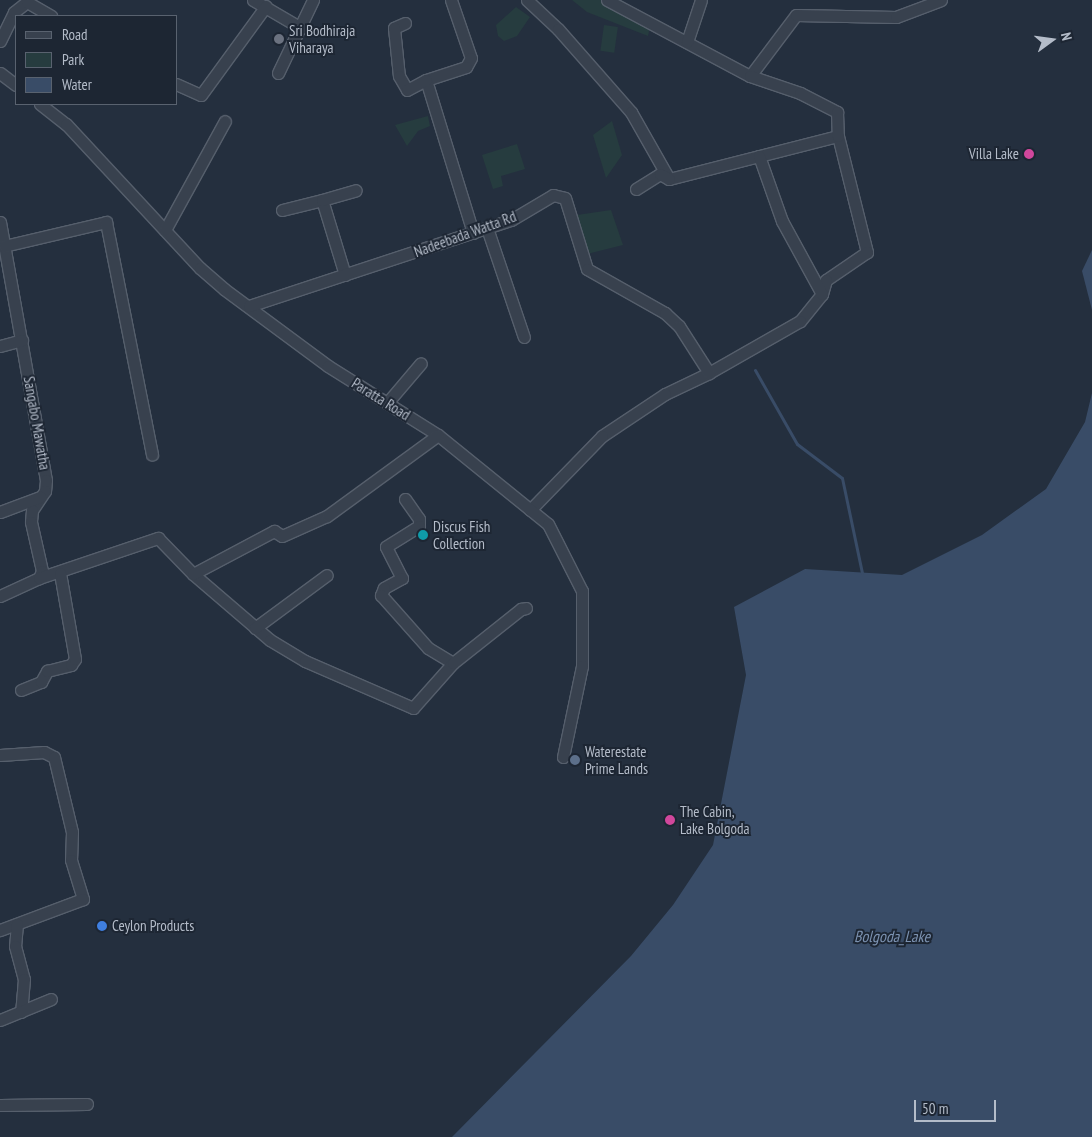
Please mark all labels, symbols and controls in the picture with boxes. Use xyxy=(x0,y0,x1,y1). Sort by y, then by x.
legend xyxy=(15,15,178,105)
north arrow xyxy=(1027,15,1077,65)
place label: Sri Bodhiraja Viharaya xyxy=(289,21,355,56)
text: Road xyxy=(62,25,88,44)
text: N xyxy=(1057,31,1076,42)
marker: Sri Bodhiraja Viharaya xyxy=(273,33,285,45)
text: Park xyxy=(62,50,84,69)
text: Water xyxy=(62,75,92,94)
place label: Villa Lake xyxy=(969,145,1019,163)
marker: Villa Lake xyxy=(1023,148,1035,160)
street label: Nadeebada Watta Rd xyxy=(411,207,519,261)
street label: Paratta Road xyxy=(348,374,414,424)
street label: Sangabo Mawatha xyxy=(20,375,54,471)
place label: Discus Fish Collection xyxy=(433,517,490,552)
marker: Discus Fish Collection xyxy=(417,529,429,541)
place label: Waterestate Prime Lands xyxy=(585,742,648,777)
marker: Waterestate Prime Lands xyxy=(569,754,581,766)
place label: The Cabin, Lake Bolgoda xyxy=(680,802,750,837)
marker: The Cabin, Lake Bolgoda xyxy=(664,814,676,826)
place label: Ceylon Products xyxy=(112,917,194,935)
marker: Ceylon Products xyxy=(96,920,108,932)
water label: Bolgoda_Lake xyxy=(854,926,930,946)
scale bar xyxy=(917,1090,1000,1122)
text: 50 m xyxy=(922,1099,948,1118)

